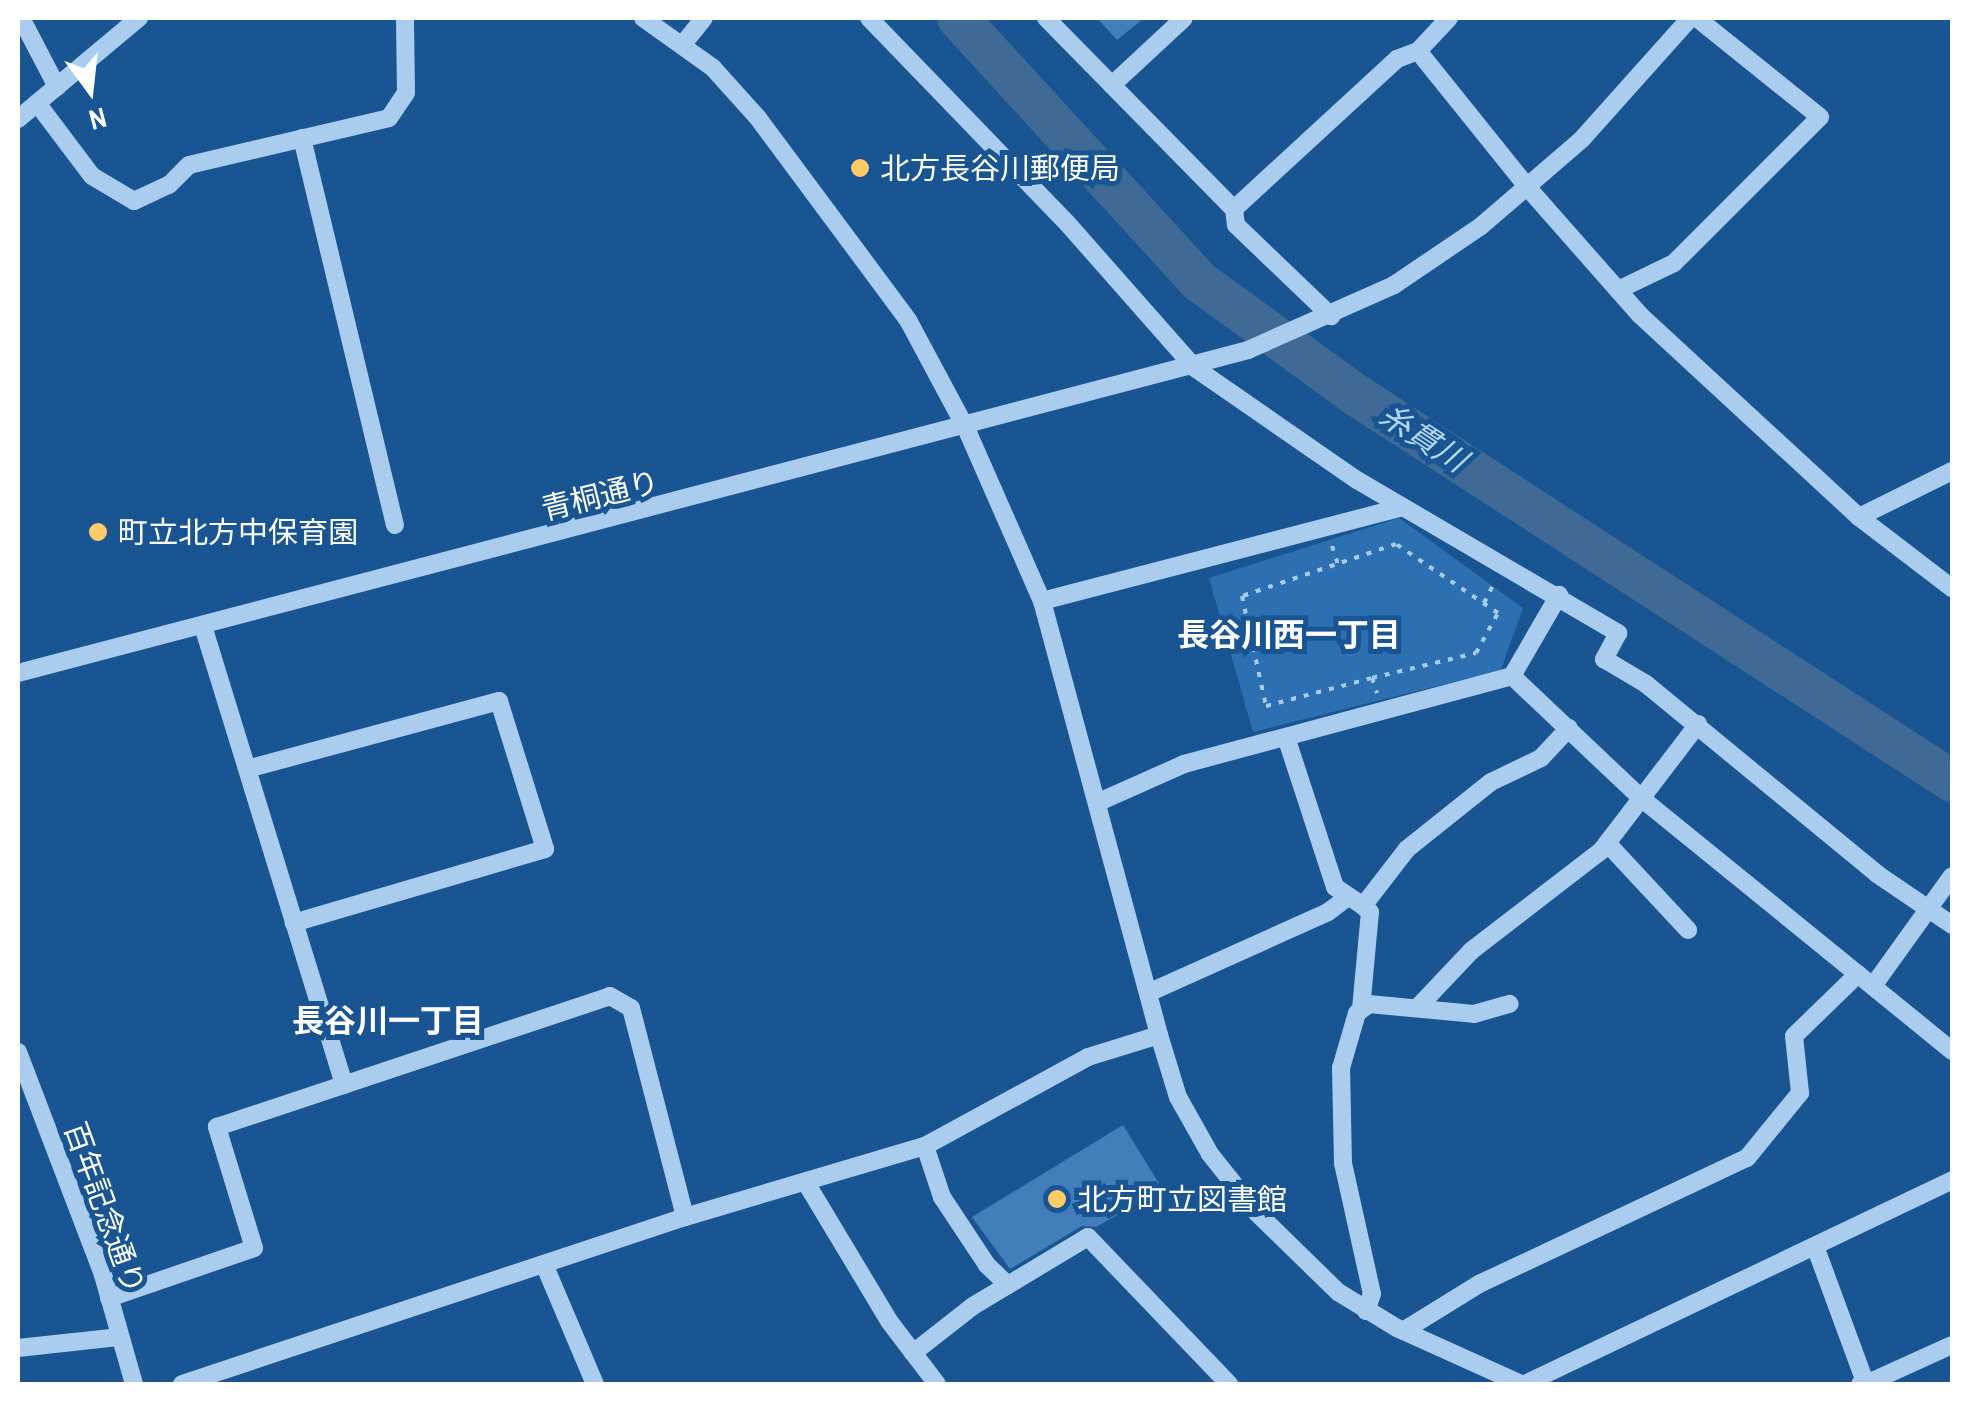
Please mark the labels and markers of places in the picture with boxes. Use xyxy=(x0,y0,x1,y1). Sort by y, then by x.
place label: 北方長谷川郵便局 xyxy=(880,150,1120,186)
marker: 北方長谷川郵便局 xyxy=(849,157,871,179)
place label: 町立北方中保育園 xyxy=(118,514,358,550)
marker: 町立北方中保育園 xyxy=(87,521,109,543)
place label: 北方町立図書館 xyxy=(1077,1181,1287,1217)
marker: 北方町立図書館 xyxy=(1046,1188,1068,1210)

